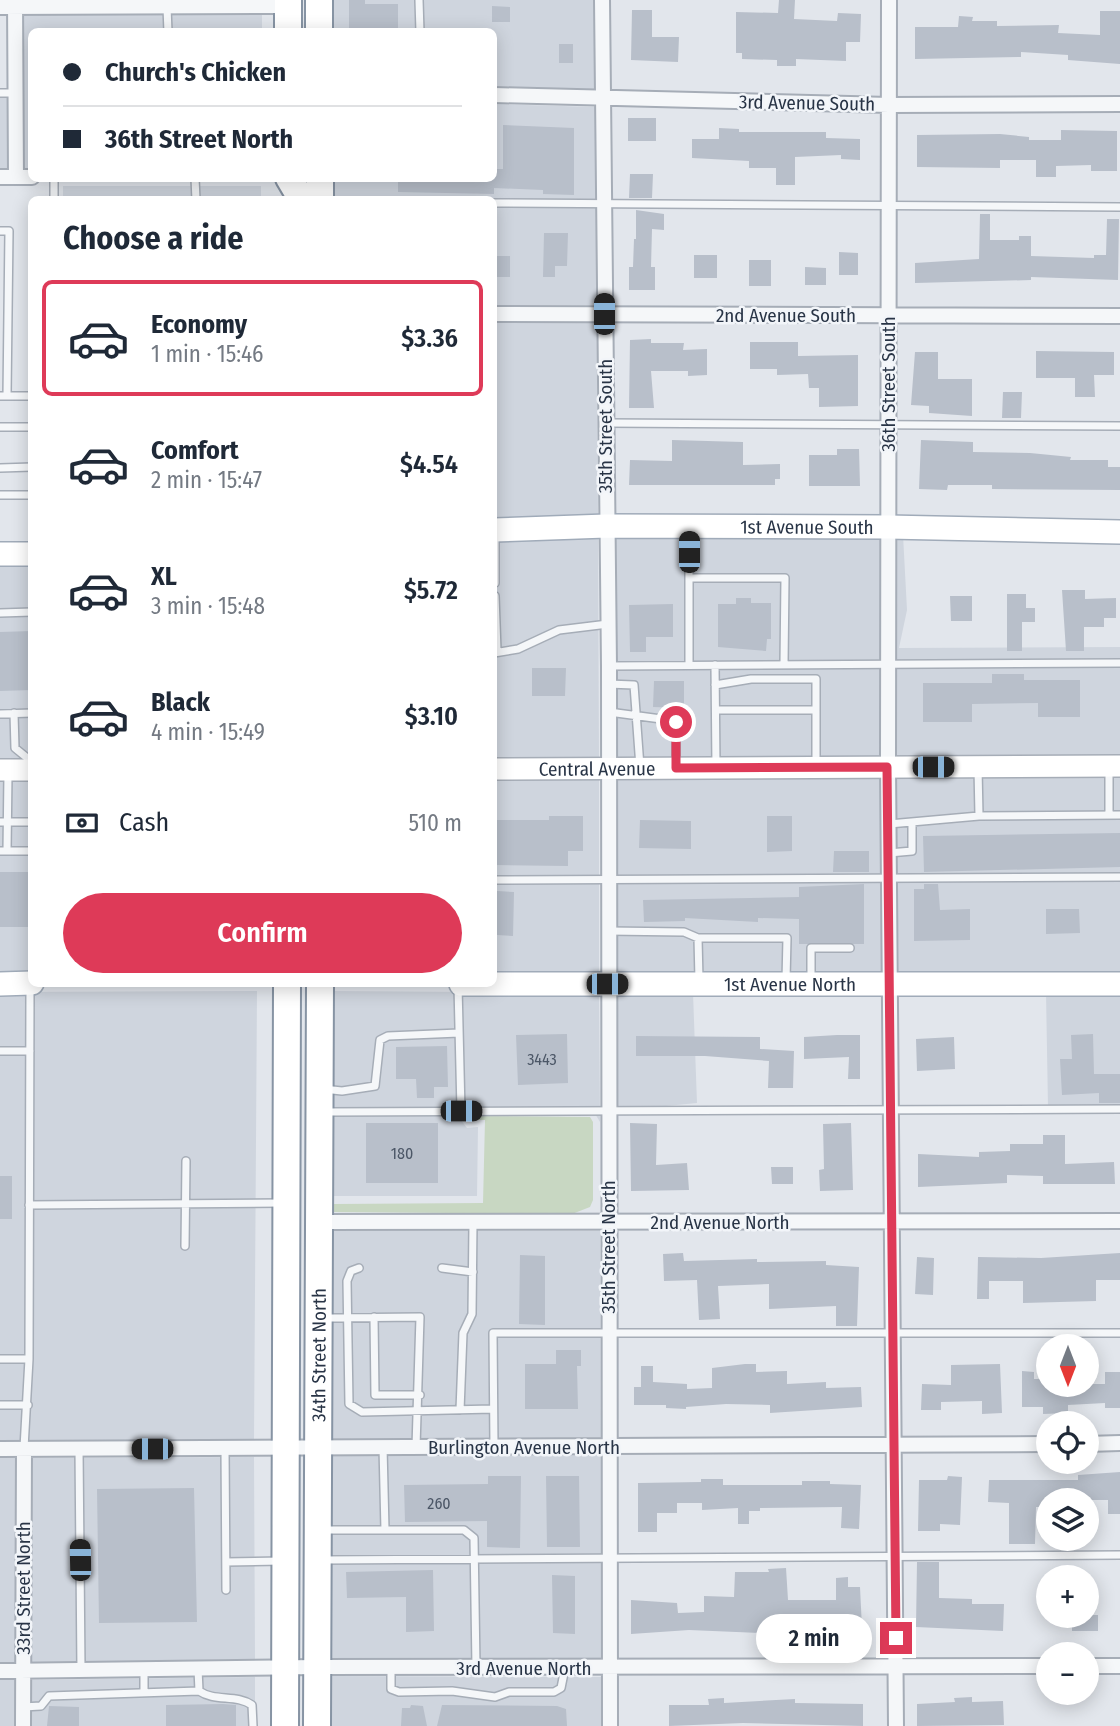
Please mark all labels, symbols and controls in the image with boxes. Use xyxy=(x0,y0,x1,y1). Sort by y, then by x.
text: Church's Chicken xyxy=(105,57,286,88)
street label: 3rd Avenue South xyxy=(739,90,875,116)
text: 36th Street North xyxy=(105,124,293,155)
text: Choose a ride xyxy=(63,219,244,257)
car xyxy=(594,293,615,335)
street label: 2nd Avenue South xyxy=(716,304,856,327)
icon: car xyxy=(67,307,130,370)
text: Economy xyxy=(151,309,247,340)
street label: 36th Street South xyxy=(877,316,900,452)
text: $3.36 xyxy=(401,323,458,354)
text: 1 min · 15:46 xyxy=(151,340,264,368)
street label: 35th Street South xyxy=(594,359,617,493)
icon: car xyxy=(67,433,130,496)
text: Comfort xyxy=(151,435,239,466)
text: $4.54 xyxy=(400,449,458,480)
text: 2 min · 15:47 xyxy=(151,466,262,494)
street label: 1st Avenue South xyxy=(740,515,874,538)
car xyxy=(679,531,700,573)
icon: car xyxy=(67,559,130,622)
text: XL xyxy=(151,561,177,592)
text: $5.72 xyxy=(404,575,458,606)
text: 3 min · 15:48 xyxy=(151,592,265,620)
icon: car xyxy=(67,685,130,748)
text: Black xyxy=(151,687,210,718)
text: $3.10 xyxy=(405,701,458,732)
route start xyxy=(660,706,692,738)
text: 4 min · 15:49 xyxy=(151,718,265,746)
street label: Central Avenue xyxy=(539,757,655,780)
car xyxy=(913,757,955,778)
icon: cash xyxy=(63,804,101,842)
text: Cash xyxy=(119,807,169,838)
text: 510 m xyxy=(409,809,462,837)
button: Confirm xyxy=(63,893,462,973)
street label: 1st Avenue North xyxy=(724,973,856,996)
car xyxy=(587,974,629,995)
house number: 3443 xyxy=(527,1050,557,1069)
car xyxy=(441,1101,483,1122)
house number: 180 xyxy=(391,1144,413,1163)
street label: 35th Street North xyxy=(597,1180,620,1314)
street label: 2nd Avenue North xyxy=(651,1211,790,1234)
street label: 34th Street North xyxy=(307,1288,330,1422)
north arrow xyxy=(1036,1334,1099,1396)
map controls xyxy=(1036,1334,1099,1705)
button: locate xyxy=(1036,1411,1099,1474)
street label: Burlington Avenue North xyxy=(428,1436,620,1459)
car xyxy=(132,1439,174,1460)
button: layers xyxy=(1036,1488,1099,1551)
house number: 260 xyxy=(427,1494,451,1513)
street label: 33rd Street North xyxy=(12,1521,35,1655)
car xyxy=(70,1539,91,1581)
button: + xyxy=(1036,1565,1099,1628)
callout: 2 min xyxy=(756,1614,872,1662)
route end xyxy=(880,1622,912,1654)
text: 2 min xyxy=(788,1624,840,1652)
button: − xyxy=(1036,1642,1099,1705)
street label: 3rd Avenue North xyxy=(456,1657,592,1680)

